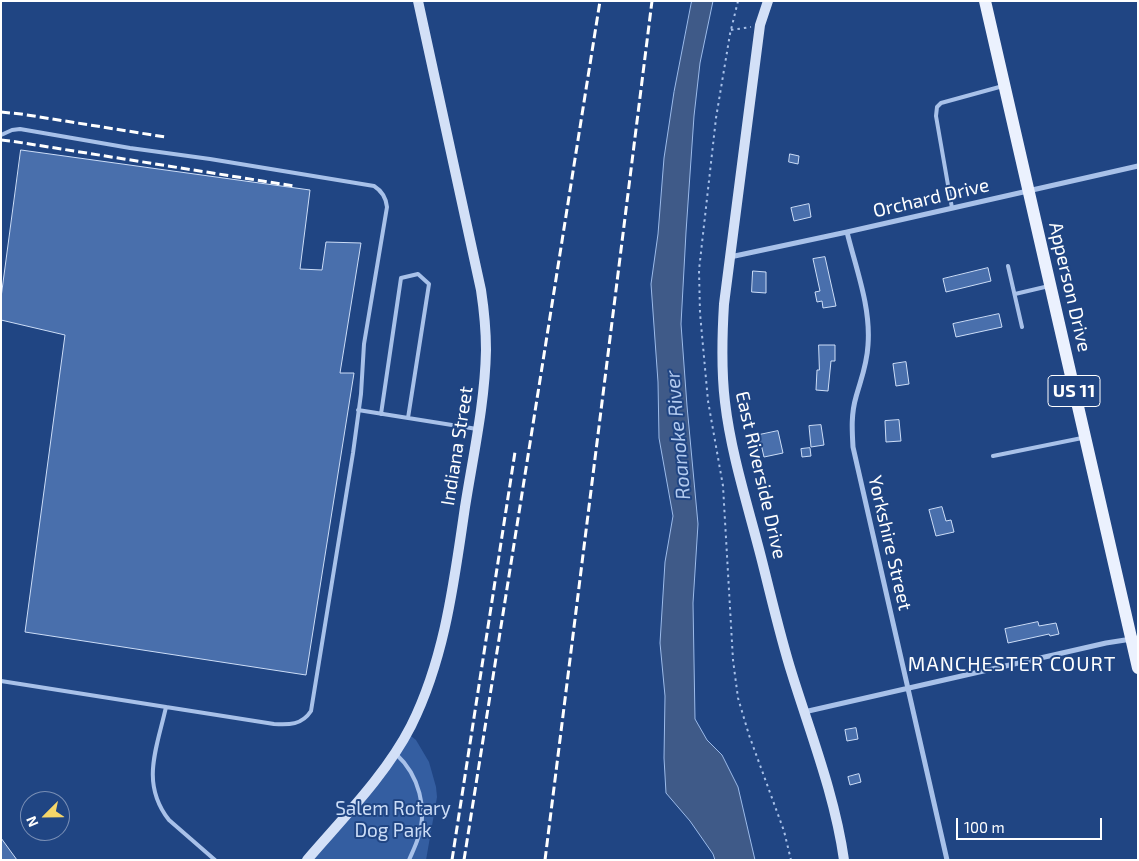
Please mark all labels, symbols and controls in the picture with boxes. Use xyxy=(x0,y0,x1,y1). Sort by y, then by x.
street label: Orchard Drive xyxy=(871,174,991,222)
street label: Apperson Drive xyxy=(1044,220,1096,354)
water label: Roanoke River xyxy=(660,369,696,501)
road number: US 11 xyxy=(1048,376,1100,406)
street label: Indiana Street xyxy=(436,385,478,507)
street label: East Riverside Drive xyxy=(731,389,791,561)
street label: Yorkshire Street xyxy=(863,473,917,613)
district label: MANCHESTER COURT xyxy=(906,652,1118,676)
north arrow xyxy=(20,791,70,841)
park label: Salem Rotary Dog Park xyxy=(335,798,451,842)
scale bar xyxy=(959,808,1105,840)
text: N xyxy=(22,814,41,830)
text: 100 m xyxy=(964,818,1005,836)

